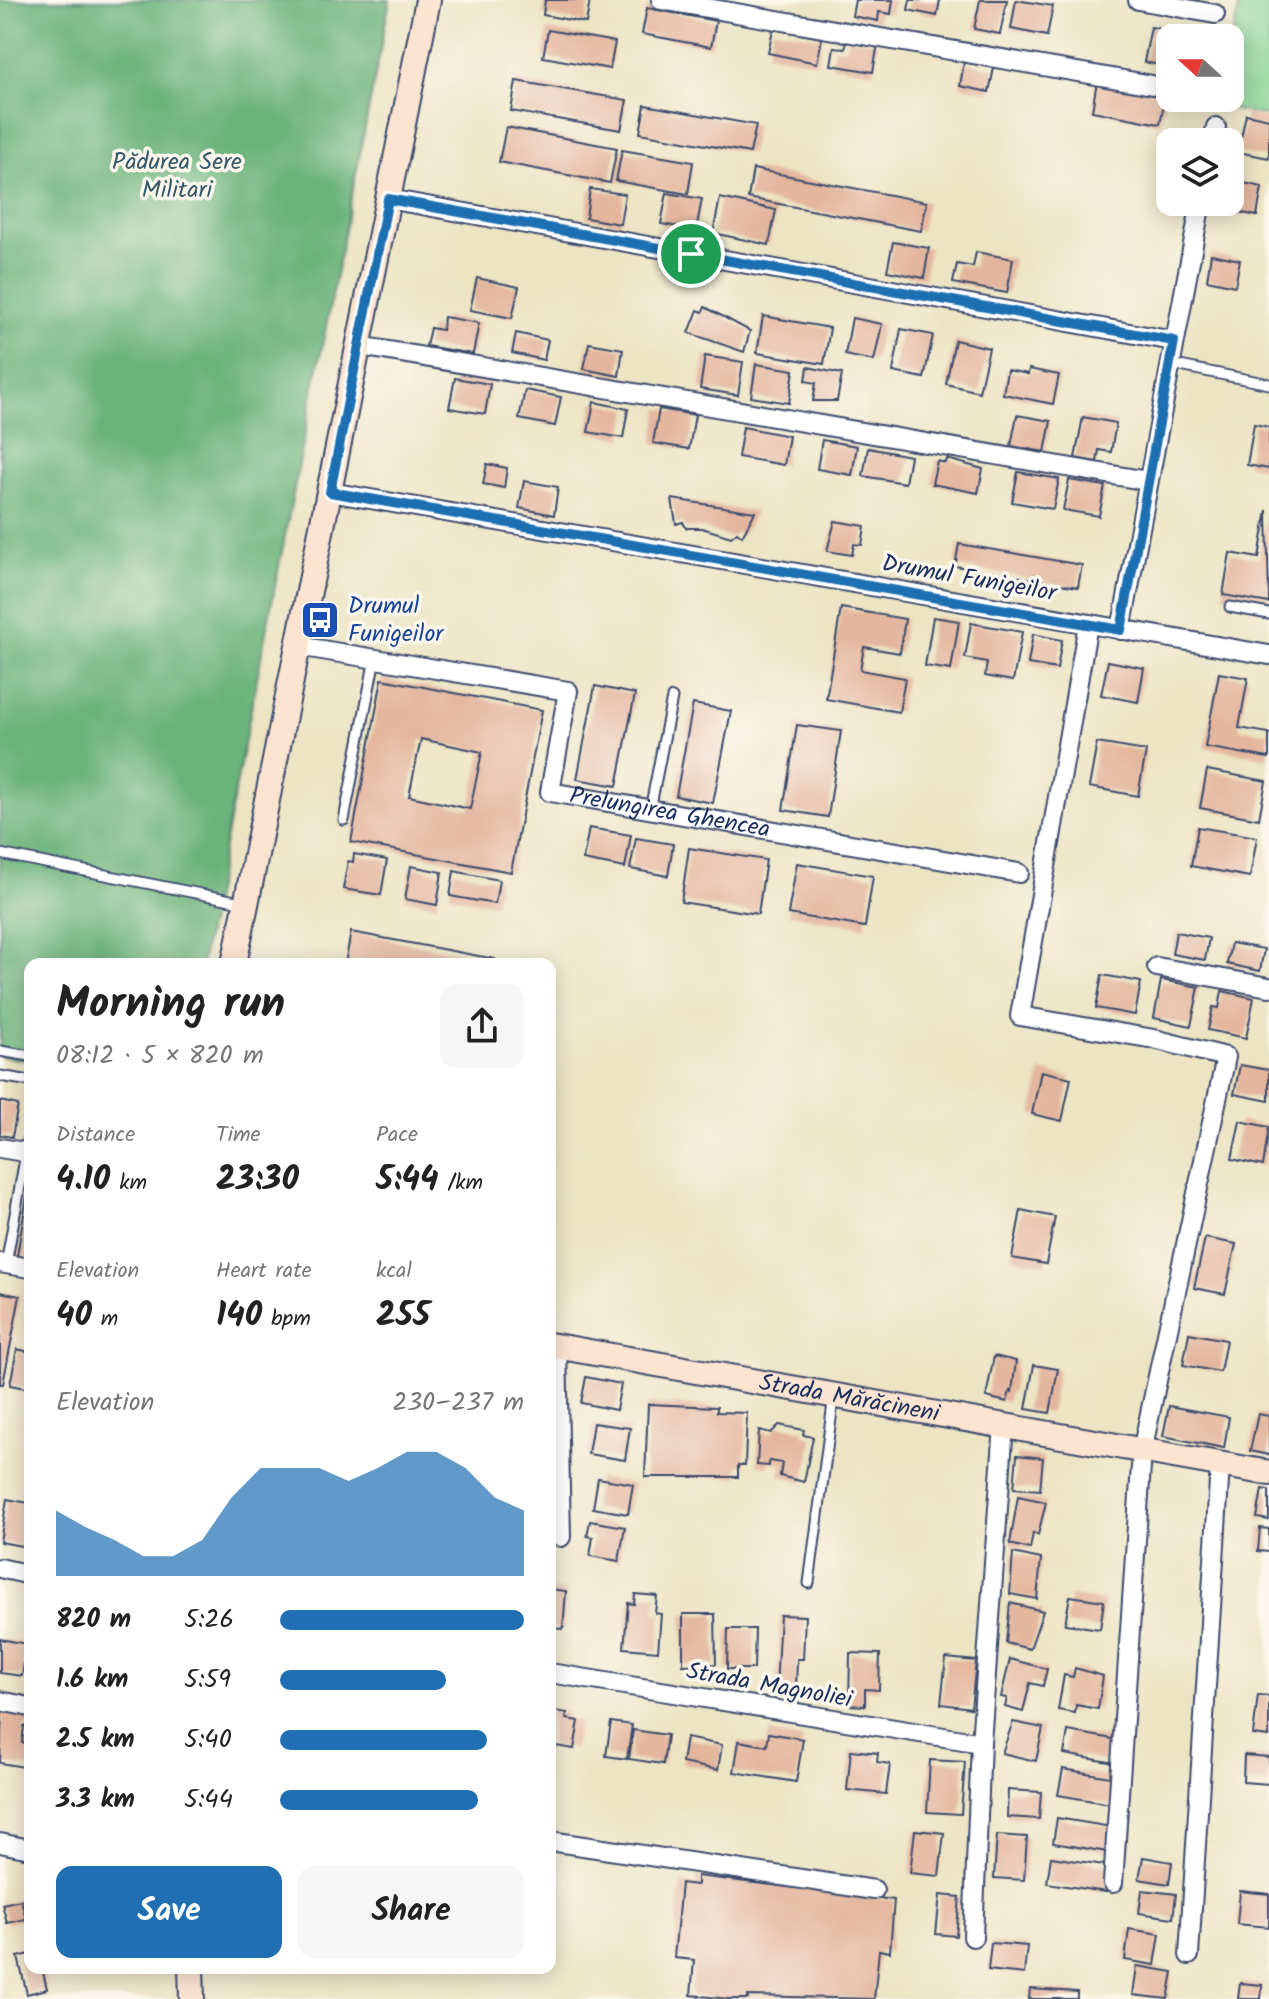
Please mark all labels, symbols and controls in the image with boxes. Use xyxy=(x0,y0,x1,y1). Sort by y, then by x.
north arrow xyxy=(1156,24,1244,112)
map controls xyxy=(1156,24,1244,216)
button: layers xyxy=(1156,128,1244,216)
park label: Pădurea Sere Militari xyxy=(112,143,242,210)
pin xyxy=(657,220,725,288)
icon: arrive xyxy=(669,232,713,276)
street label: Drumul Funigeilor xyxy=(879,544,1061,614)
place label: Drumul Funigeilor xyxy=(348,587,445,654)
bus stop icon: Drumul Funigeilor xyxy=(299,599,341,641)
street label: Prelungirea Ghencea xyxy=(567,776,773,849)
text: Morning run xyxy=(56,970,285,1040)
button: share xyxy=(440,984,524,1068)
text: 08:12 · 5 × 820 m xyxy=(56,1035,264,1077)
text: Distance xyxy=(56,1118,135,1153)
text: Time xyxy=(216,1118,260,1153)
text: Pace xyxy=(376,1118,418,1153)
text: 4.10 xyxy=(56,1153,110,1207)
text: 23:30 xyxy=(216,1153,299,1207)
text: 5:44 xyxy=(376,1153,439,1207)
text: km xyxy=(110,1166,147,1201)
text: /km xyxy=(439,1166,483,1201)
text: Elevation xyxy=(56,1254,139,1289)
text: Heart rate xyxy=(216,1254,312,1289)
text: kcal xyxy=(376,1254,412,1289)
text: 40 xyxy=(56,1289,92,1343)
text: 140 xyxy=(216,1289,262,1343)
text: 255 xyxy=(376,1289,430,1343)
text: m xyxy=(92,1302,118,1337)
text: bpm xyxy=(262,1302,311,1337)
street label: Strada Mărăcineni xyxy=(756,1363,944,1434)
text: Elevation xyxy=(56,1382,154,1424)
text: 230–237 m xyxy=(392,1382,524,1424)
text: 820 m xyxy=(56,1599,131,1641)
text: 5:26 xyxy=(184,1599,234,1641)
street label: Strada Magnoliei xyxy=(683,1652,856,1720)
text: 1.6 km xyxy=(56,1659,128,1701)
text: 5:59 xyxy=(184,1659,231,1701)
text: 2.5 km xyxy=(56,1719,135,1761)
text: 5:40 xyxy=(184,1719,232,1761)
text: 3.3 km xyxy=(56,1779,135,1821)
text: 5:44 xyxy=(184,1779,233,1821)
button: Save xyxy=(56,1866,282,1958)
button: Share xyxy=(298,1866,524,1958)

